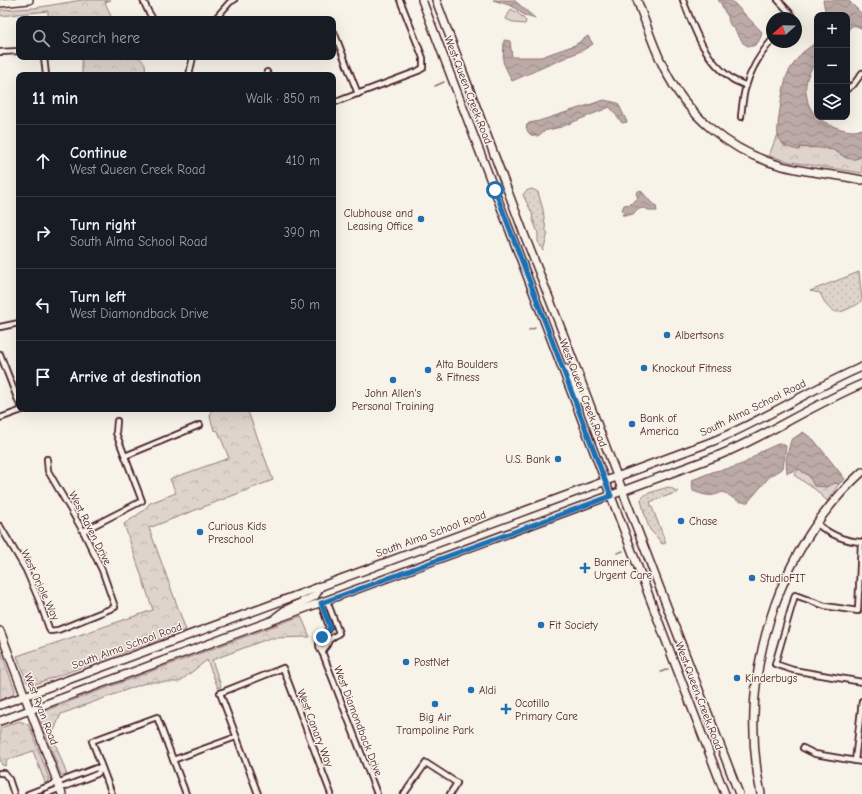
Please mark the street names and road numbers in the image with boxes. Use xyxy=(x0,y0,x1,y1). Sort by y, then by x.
street label: West Queen Creek Road xyxy=(441,34,495,146)
street label: West Queen Creek Road xyxy=(556,337,610,449)
street label: South Alma School Road xyxy=(698,377,808,439)
street label: West Raven Drive xyxy=(66,489,114,568)
street label: South Alma School Road xyxy=(374,508,488,560)
street label: West Oriole Way xyxy=(18,548,62,622)
street label: South Alma School Road xyxy=(70,620,184,672)
street label: West Queen Creek Road xyxy=(672,640,726,752)
street label: West Diamondback Drive xyxy=(331,664,385,778)
street label: West Ryan Road xyxy=(21,671,61,747)
street label: West Canary Way xyxy=(294,687,336,769)

